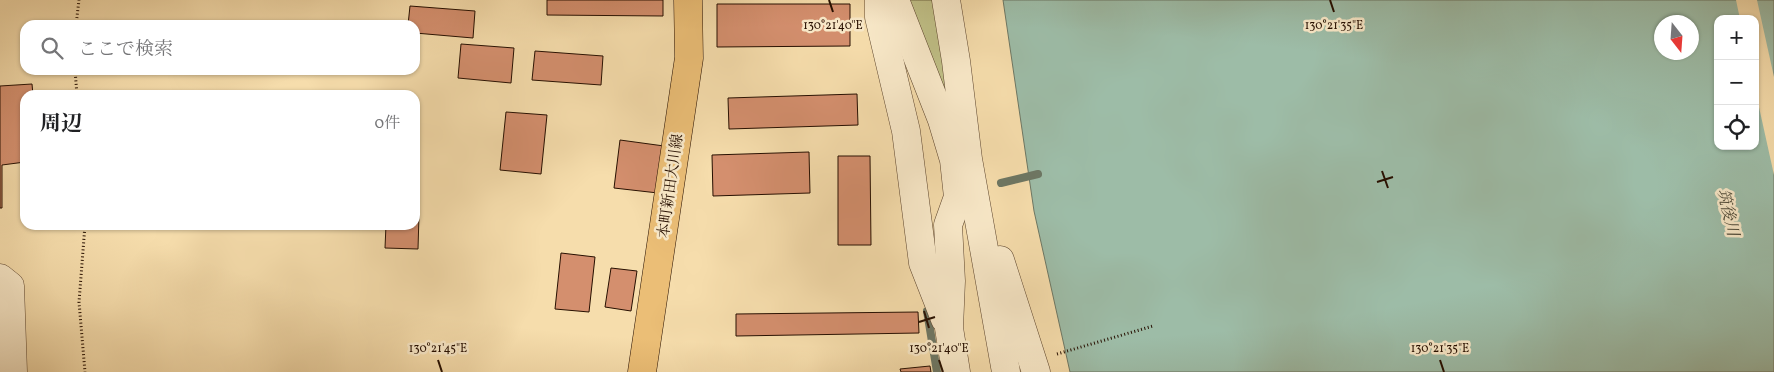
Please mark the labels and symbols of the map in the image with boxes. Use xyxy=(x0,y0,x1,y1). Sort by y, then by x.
north arrow xyxy=(1654,15,1699,60)
text: 130°21'40"E xyxy=(803,18,863,34)
text: 130°21'35"E xyxy=(1305,18,1363,34)
street label: 本町新田大川線 xyxy=(654,133,689,240)
water label: 筑後川 xyxy=(1711,187,1744,240)
text: 130°21'45"E xyxy=(409,341,467,357)
text: 130°21'40"E xyxy=(909,341,969,357)
text: 130°21'35"E xyxy=(1411,341,1469,357)

